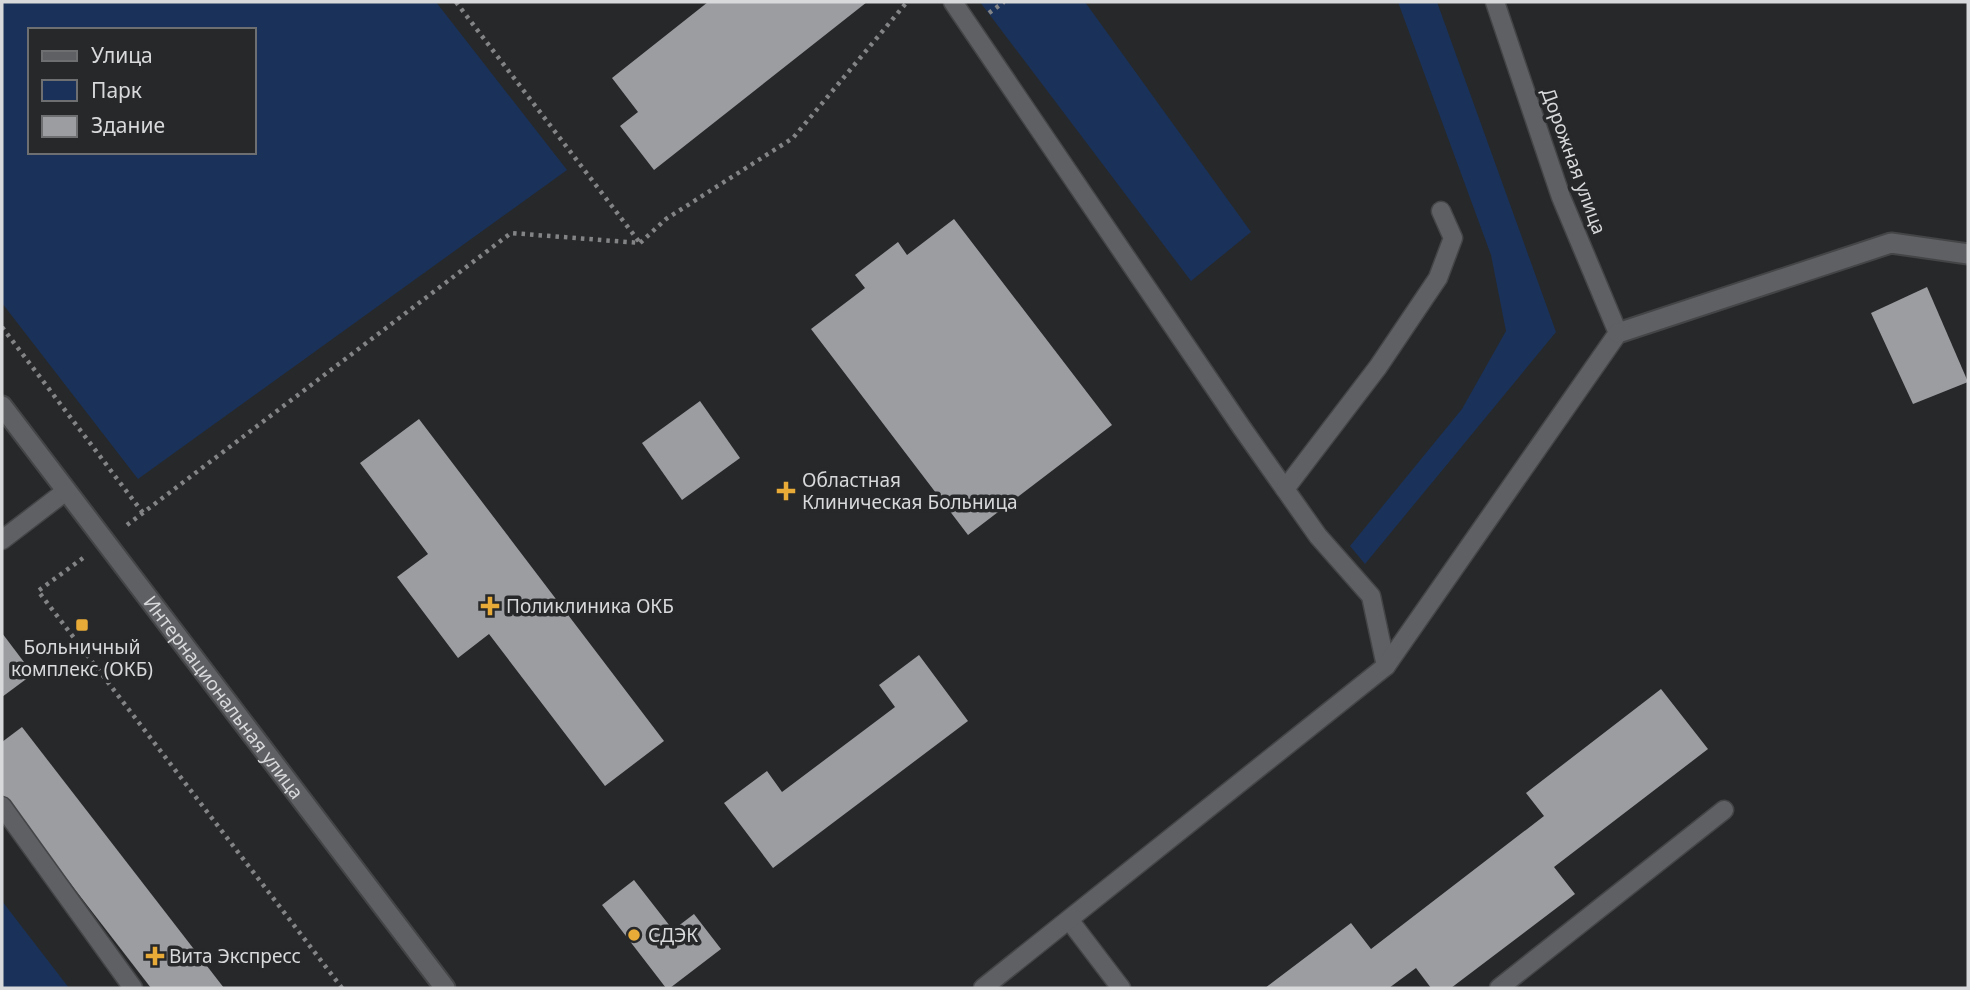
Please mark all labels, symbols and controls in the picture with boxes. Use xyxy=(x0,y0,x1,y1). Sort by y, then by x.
legend xyxy=(28,28,256,154)
text: Улица xyxy=(91,41,153,69)
text: Парк xyxy=(91,76,142,104)
street label: Дорожная улица xyxy=(1535,84,1613,238)
text: Здание xyxy=(91,111,165,139)
place label: Областная Клиническая Больница xyxy=(802,467,1018,515)
marker: Областная Клиническая Больница xyxy=(776,481,796,501)
street label: Интернациональная улица xyxy=(138,590,310,804)
place label: Поликлиника ОКБ xyxy=(506,593,674,619)
marker: Поликлиника ОКБ xyxy=(480,596,500,616)
marker: Больничный комплекс (ОКБ) xyxy=(74,617,90,633)
place label: Больничный комплекс (ОКБ) xyxy=(11,634,153,682)
place label: СДЭК xyxy=(648,922,698,948)
marker: СДЭК xyxy=(626,927,642,943)
place label: Вита Экспресс xyxy=(169,943,301,969)
marker: Вита Экспресс xyxy=(147,948,163,964)

